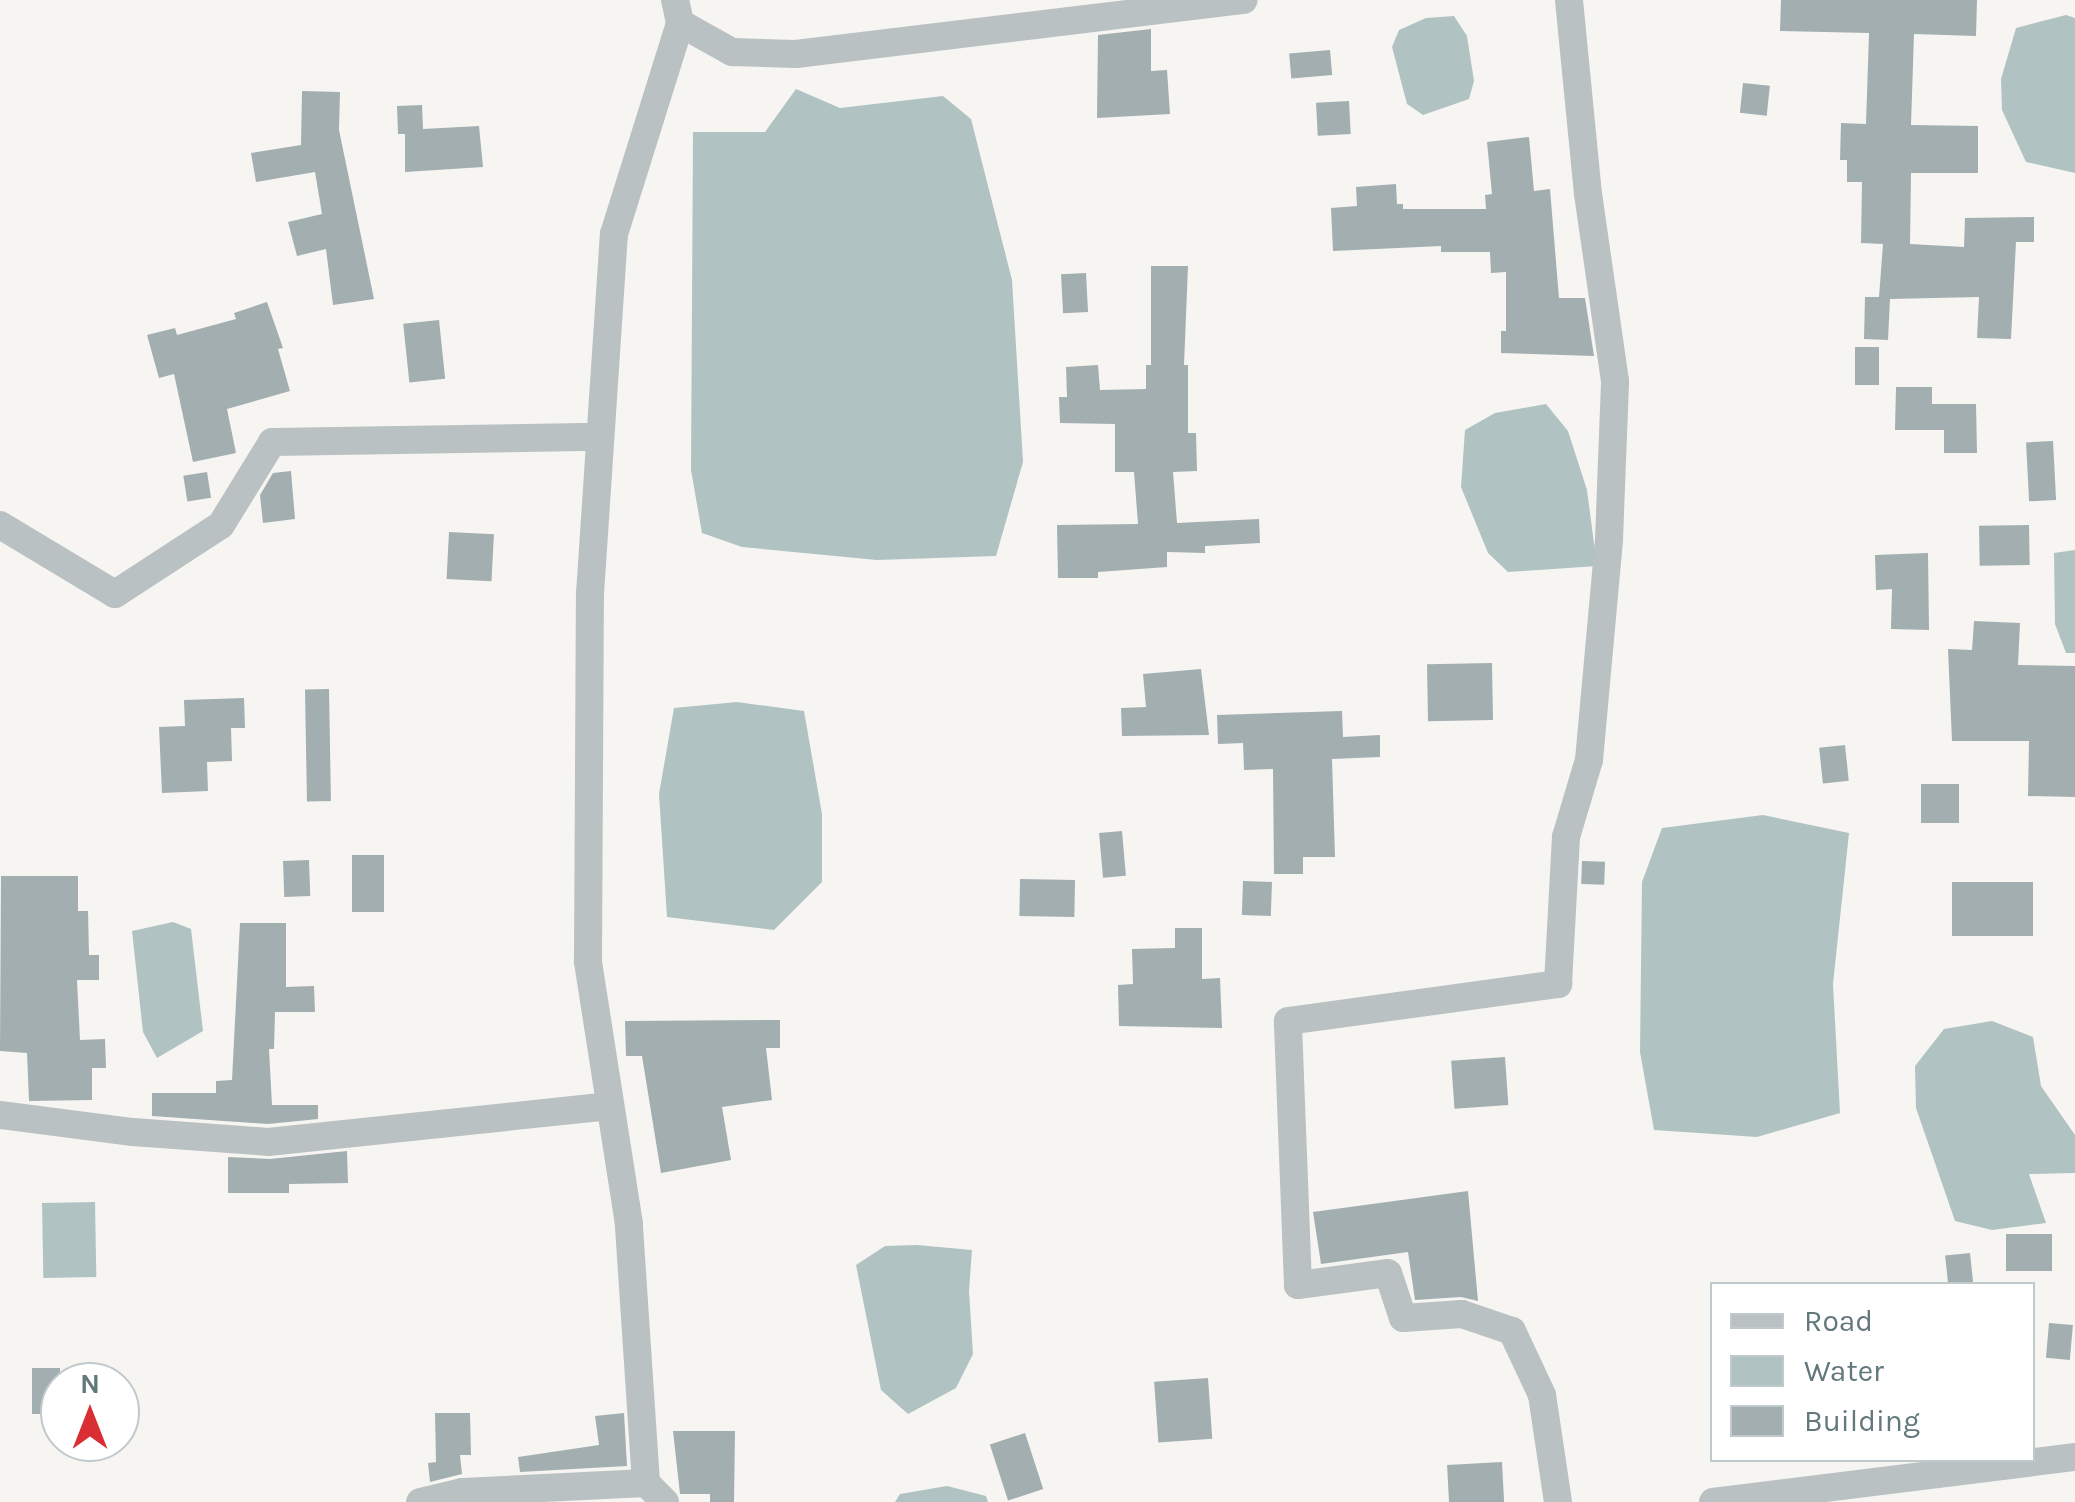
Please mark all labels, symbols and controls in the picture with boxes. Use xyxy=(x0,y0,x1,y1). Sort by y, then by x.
legend xyxy=(1710,1282,2035,1462)
text: Road xyxy=(1804,1303,1873,1339)
text: Water xyxy=(1804,1353,1884,1389)
north arrow xyxy=(40,1362,140,1462)
text: N xyxy=(80,1367,100,1400)
text: Building xyxy=(1804,1403,1920,1439)

